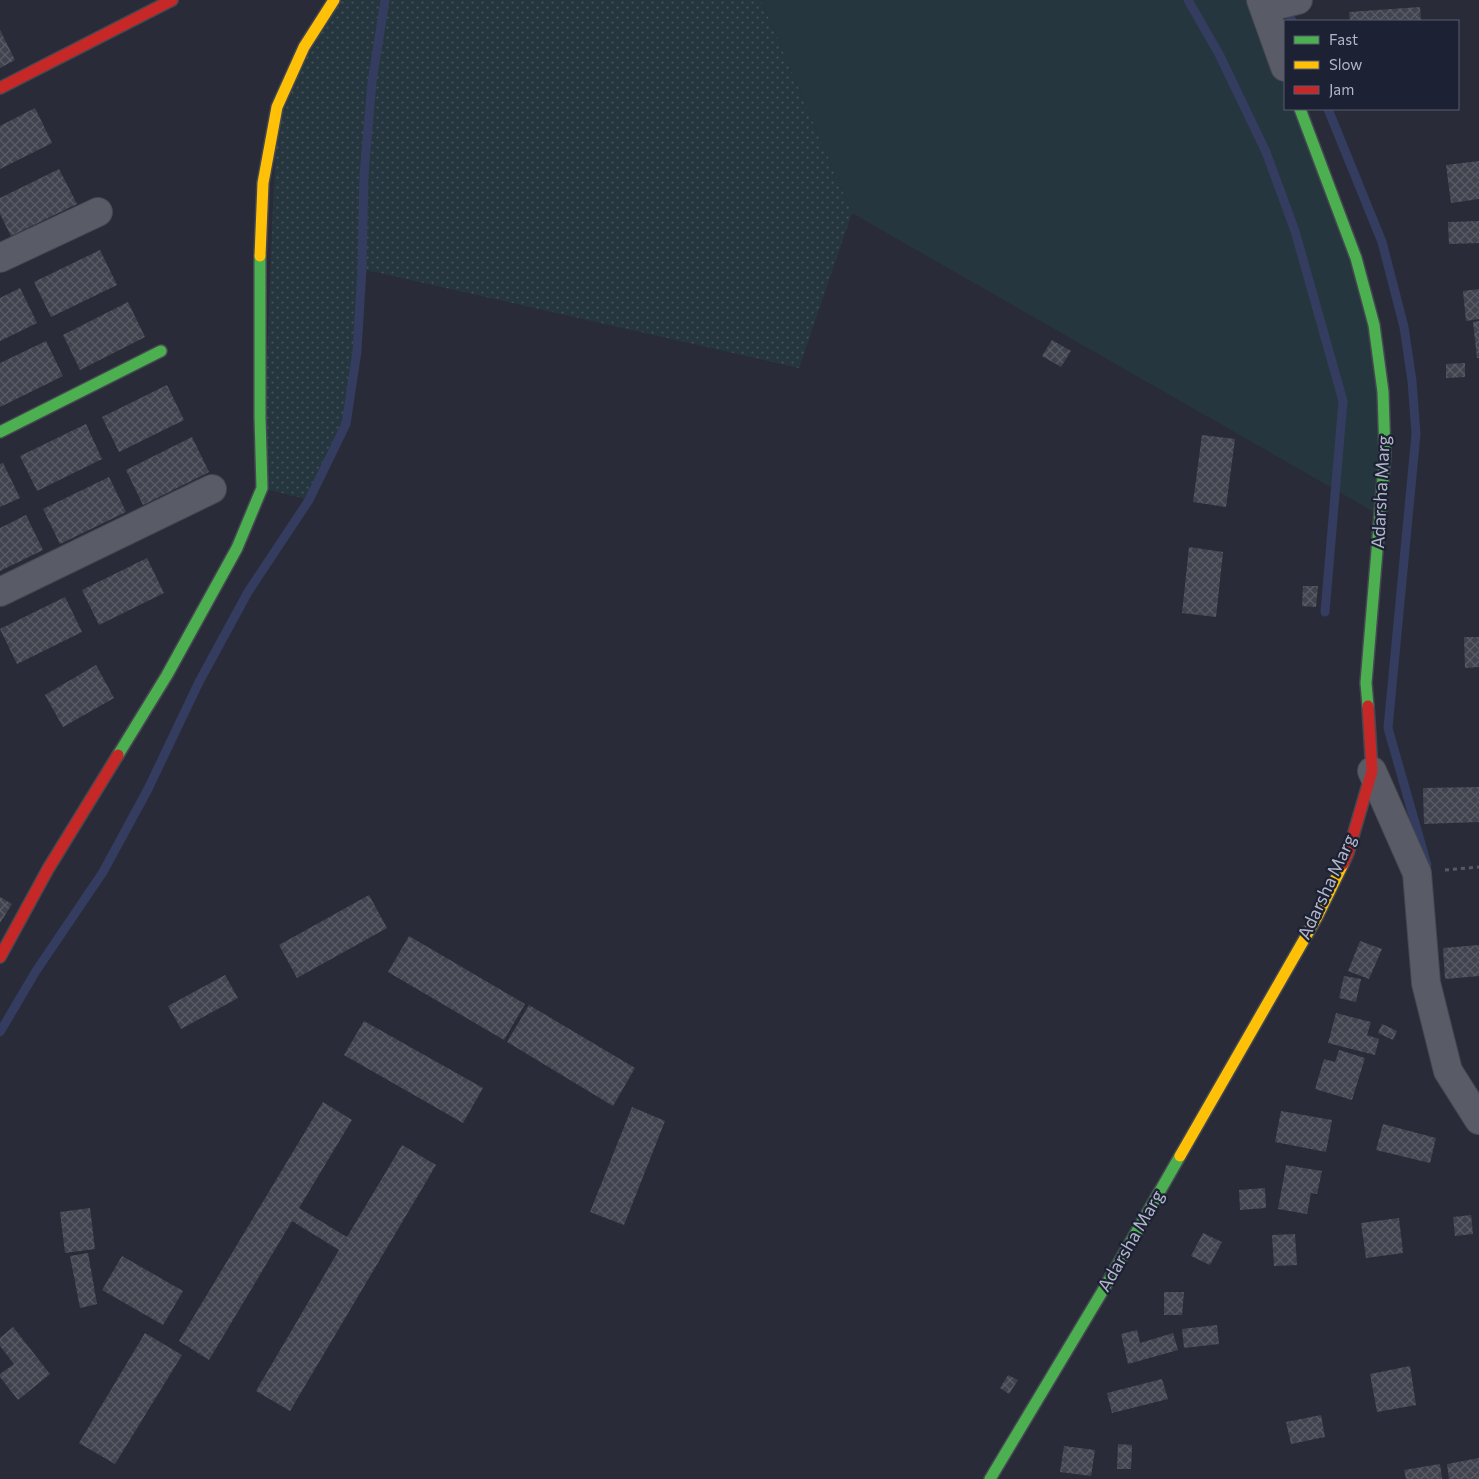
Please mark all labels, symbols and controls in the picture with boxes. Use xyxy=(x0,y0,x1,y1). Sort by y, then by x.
legend xyxy=(1284,20,1459,110)
text: Fast xyxy=(1329,30,1358,48)
text: Slow xyxy=(1329,55,1362,73)
text: Jam xyxy=(1329,80,1354,98)
street label: Adarsha Marg xyxy=(1366,434,1394,549)
street label: Adarsha Marg xyxy=(1292,830,1360,943)
street label: Adarsha Marg xyxy=(1092,1186,1168,1295)

